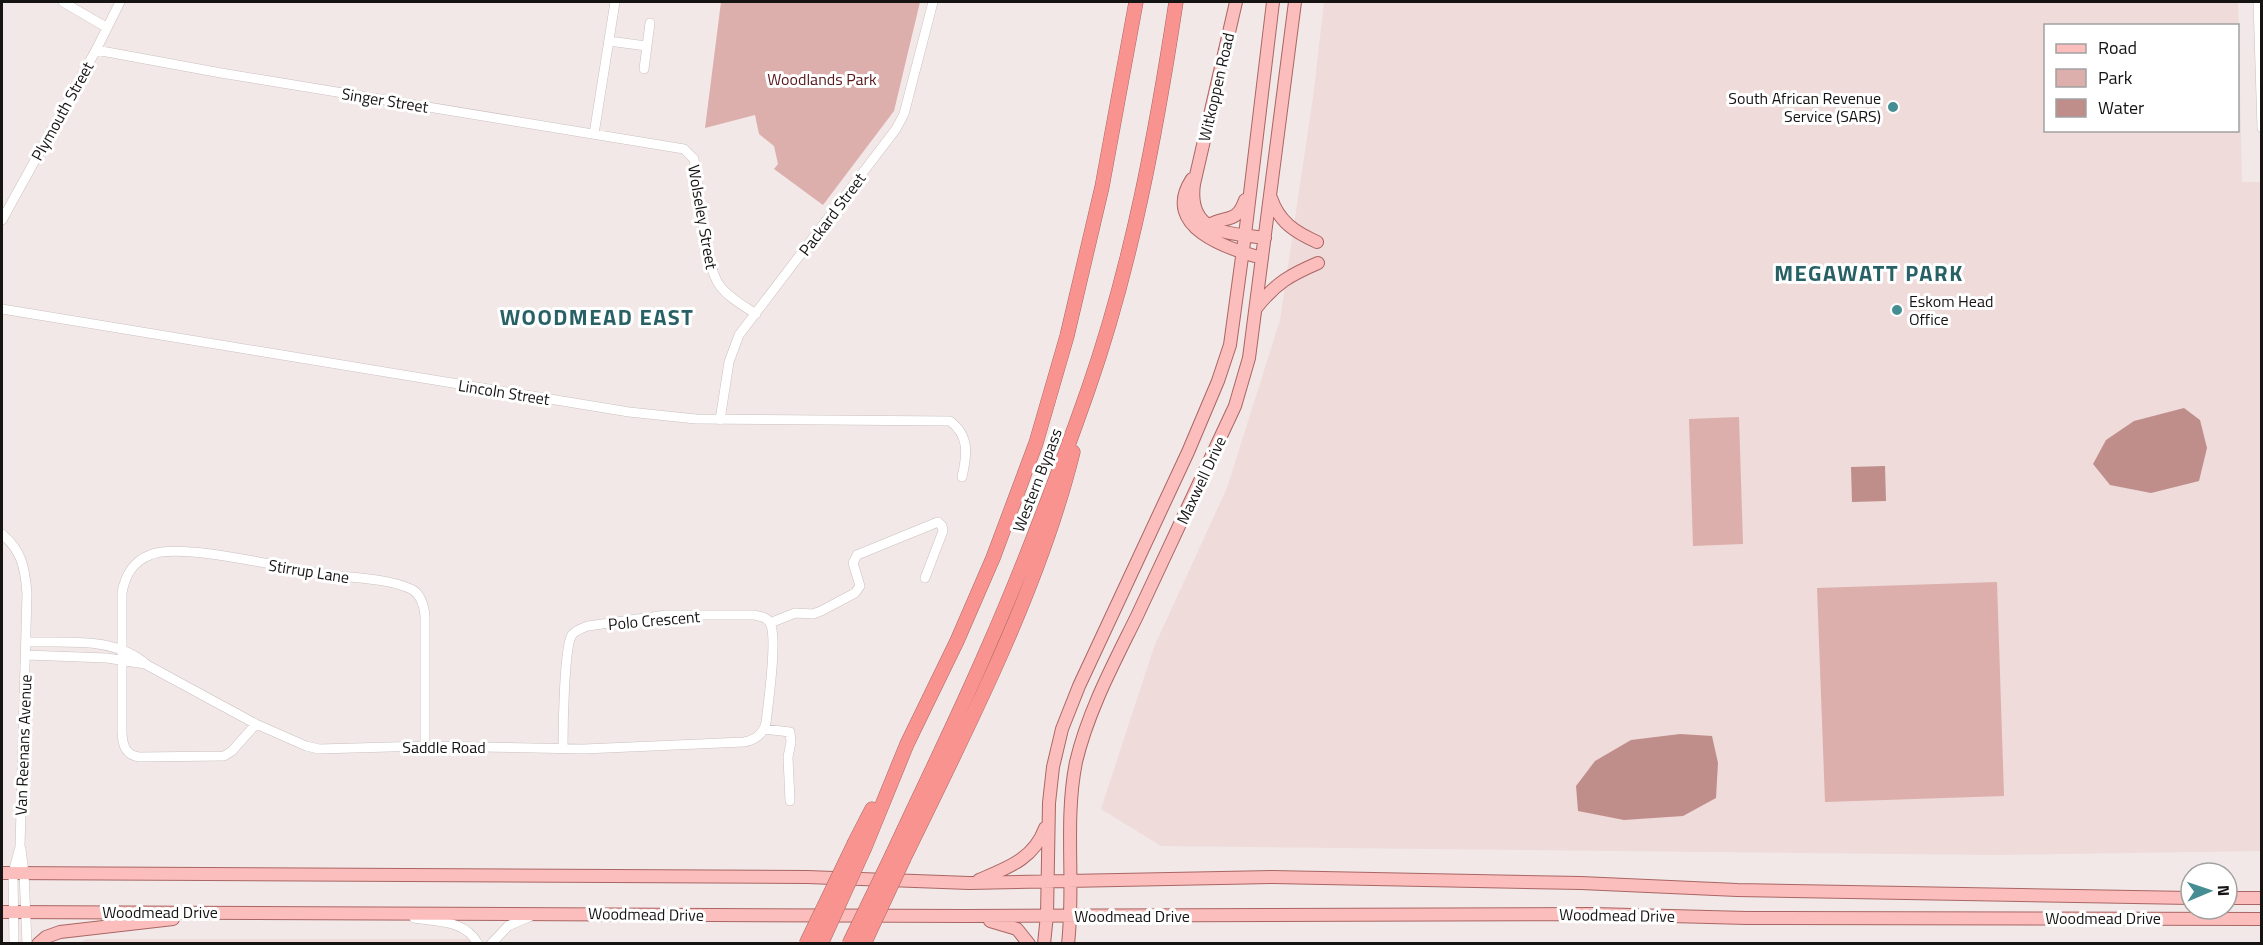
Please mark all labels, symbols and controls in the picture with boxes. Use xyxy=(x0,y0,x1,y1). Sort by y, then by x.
legend xyxy=(2044,24,2239,132)
street label: Witkoppen Road xyxy=(1192,30,1240,144)
text: Road xyxy=(2098,34,2137,61)
street label: Plymouth Street xyxy=(25,57,99,165)
text: Park xyxy=(2098,64,2133,91)
park label: Woodlands Park xyxy=(767,67,877,91)
street label: Singer Street xyxy=(340,81,430,119)
place label: South African Revenue Service (SARS) xyxy=(1728,86,1881,128)
text: Water xyxy=(2098,94,2144,121)
marker: South African Revenue Service (SARS) xyxy=(1886,100,1900,114)
street label: Wolseley Street xyxy=(682,163,724,271)
street label: Packard Street xyxy=(793,167,871,261)
district label: MEGAWATT PARK xyxy=(1774,256,1964,290)
place label: Eskom Head Office xyxy=(1909,289,1993,331)
district label: WOODMEAD EAST xyxy=(500,300,694,334)
marker: Eskom Head Office xyxy=(1890,303,1904,317)
street label: Lincoln Street xyxy=(457,373,552,411)
street label: Western Bypass xyxy=(1006,425,1068,535)
street label: Maxwell Drive xyxy=(1170,432,1232,528)
street label: Stirrup Lane xyxy=(267,553,351,589)
street label: Polo Crescent xyxy=(607,604,701,636)
street label: Van Reenans Avenue xyxy=(9,674,37,816)
street label: Saddle Road xyxy=(402,735,486,759)
north arrow xyxy=(2179,861,2239,921)
text: N xyxy=(2212,885,2236,896)
street label: Woodmead Drive xyxy=(102,900,218,924)
street label: Woodmead Drive xyxy=(588,901,704,927)
street label: Woodmead Drive xyxy=(1559,902,1675,928)
street label: Woodmead Drive xyxy=(1074,904,1190,928)
street label: Woodmead Drive xyxy=(2045,906,2161,930)

